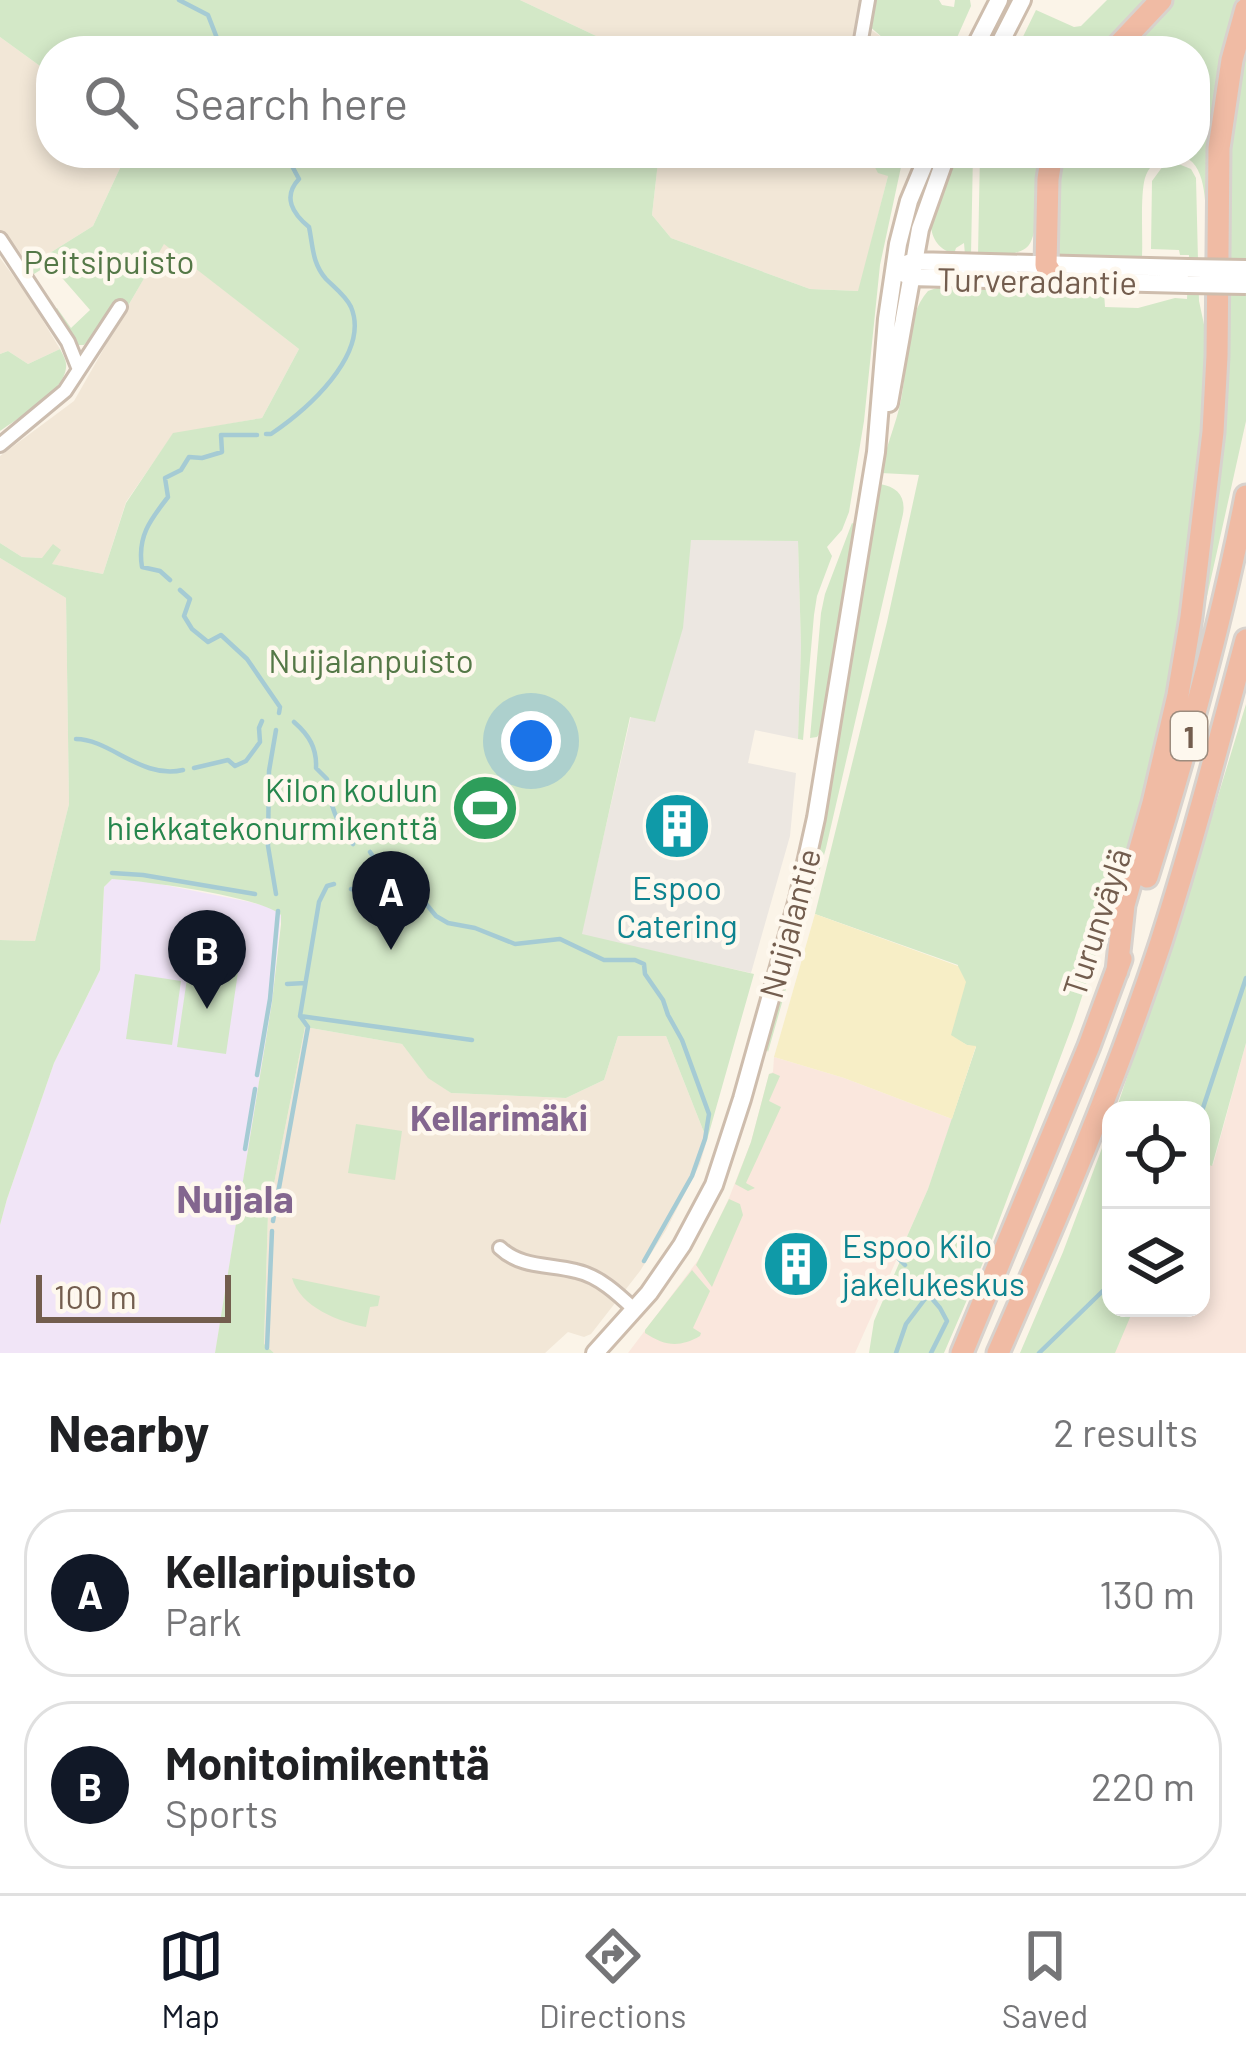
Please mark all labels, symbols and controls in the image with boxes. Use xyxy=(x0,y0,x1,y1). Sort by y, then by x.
search box xyxy=(36,36,1210,168)
icon: search xyxy=(78,69,144,135)
text: Search here xyxy=(174,75,408,129)
park label: Peitsipuisto xyxy=(24,241,194,281)
street label: Turveradantie xyxy=(937,258,1137,302)
park label: Nuijalanpuisto xyxy=(268,640,474,680)
your location xyxy=(501,711,561,771)
road number: 1 xyxy=(1171,712,1207,760)
place label: Kilon koulun hiekkatekonurmikenttä xyxy=(106,769,438,847)
sports icon: Kilon koulun hiekkatekonurmikenttä xyxy=(450,773,520,843)
building icon: Espoo Catering xyxy=(642,791,712,861)
street label: Turunväylä xyxy=(1053,843,1139,1001)
street label: Nuijalantie xyxy=(750,844,828,1002)
pin: A xyxy=(352,851,430,950)
place label: Espoo Catering xyxy=(616,867,738,945)
pin: B xyxy=(168,910,246,1009)
district label: Kellarimäki xyxy=(410,1095,588,1138)
map controls xyxy=(1102,1101,1210,1317)
button: locate xyxy=(1102,1101,1210,1209)
district label: Nuijala xyxy=(176,1174,294,1221)
button: layers xyxy=(1102,1209,1210,1317)
place label: Espoo Kilo jakelukeskus xyxy=(840,1225,1025,1303)
building icon: Espoo Kilo jakelukeskus xyxy=(761,1229,831,1299)
scale bar xyxy=(36,1269,231,1322)
text: 100 m xyxy=(54,1276,137,1316)
text: Nearby xyxy=(48,1401,209,1462)
text: 2 results xyxy=(1053,1408,1198,1455)
text: Kellaripuisto xyxy=(165,1543,417,1597)
text: A xyxy=(77,1570,103,1617)
text: 130 m xyxy=(1099,1570,1195,1617)
text: Park xyxy=(165,1597,242,1644)
text: Monitoimikenttä xyxy=(165,1735,490,1789)
text: B xyxy=(78,1762,102,1809)
text: 220 m xyxy=(1091,1762,1195,1809)
text: Sports xyxy=(165,1789,278,1836)
tab: Map xyxy=(158,1923,224,2035)
tab: Directions xyxy=(539,1923,686,2035)
tab: Saved xyxy=(1002,1923,1088,2035)

